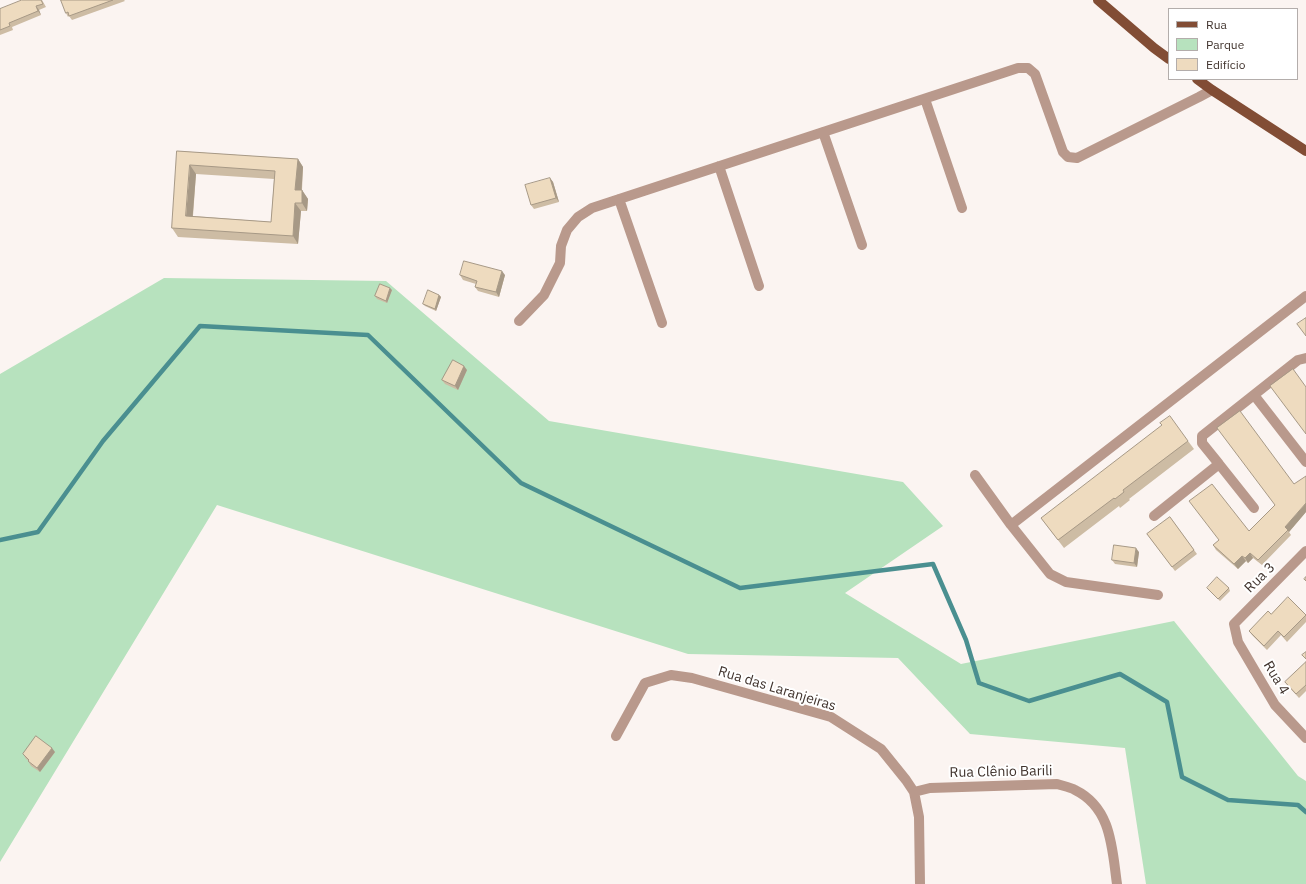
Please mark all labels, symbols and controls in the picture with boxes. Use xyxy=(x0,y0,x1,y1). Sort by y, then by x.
legend xyxy=(1168,8,1298,80)
text: Rua xyxy=(1206,17,1227,32)
text: Parque xyxy=(1206,37,1244,52)
text: Edifício xyxy=(1206,57,1245,72)
street label: Rua 3 xyxy=(1241,559,1279,597)
street label: Rua 4 xyxy=(1260,658,1292,698)
street label: Rua das Laranjeiras xyxy=(716,663,838,715)
street label: Rua Clênio Barili xyxy=(949,763,1053,781)

